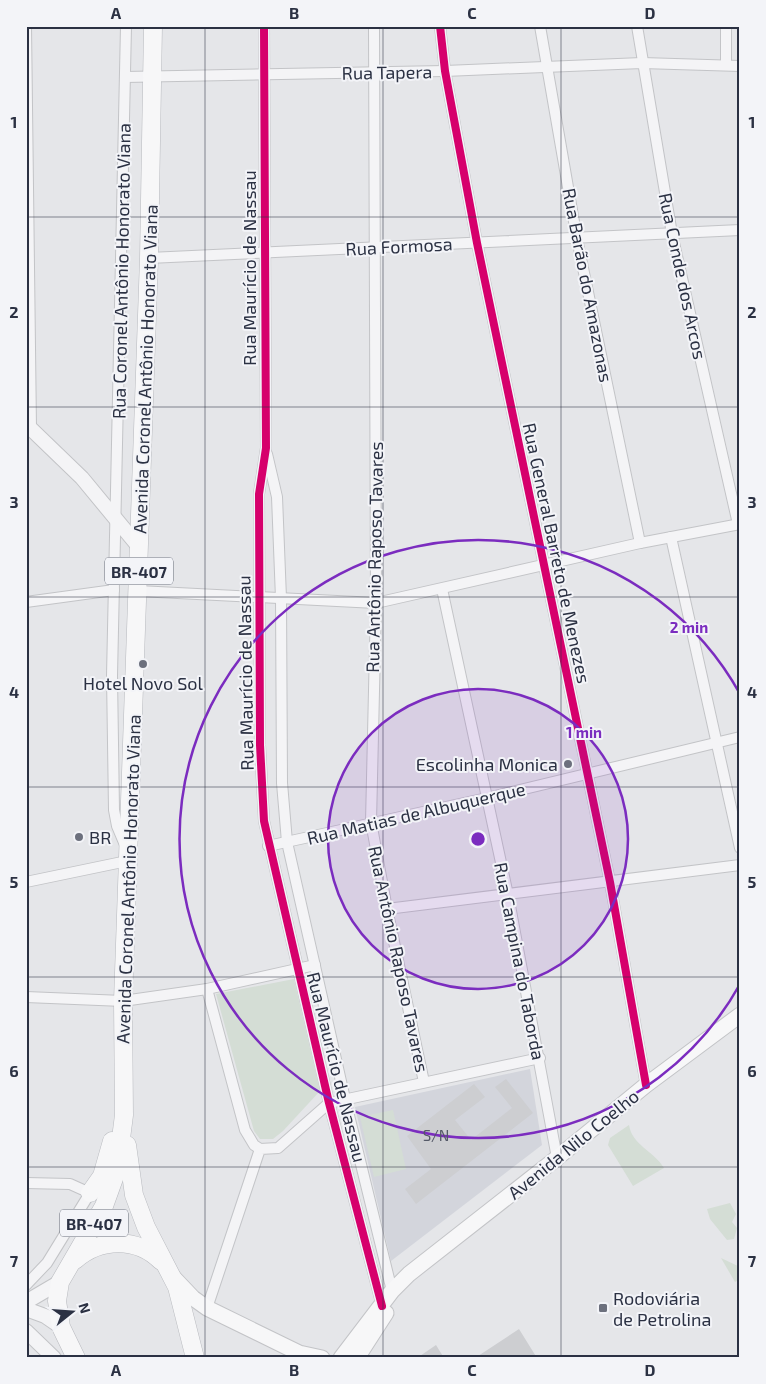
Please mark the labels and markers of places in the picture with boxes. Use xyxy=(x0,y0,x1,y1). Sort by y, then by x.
marker: Hotel Novo Sol xyxy=(137,658,149,670)
place label: Hotel Novo Sol xyxy=(83,672,204,694)
place label: Escolinha Monica xyxy=(416,753,558,775)
marker: Escolinha Monica xyxy=(562,758,574,770)
place label: BR xyxy=(89,826,111,848)
centre of rings xyxy=(469,830,487,848)
marker: BR xyxy=(73,831,85,843)
place label: Rodoviária de Petrolina xyxy=(613,1287,711,1330)
marker: Rodoviária de Petrolina xyxy=(597,1302,609,1314)

